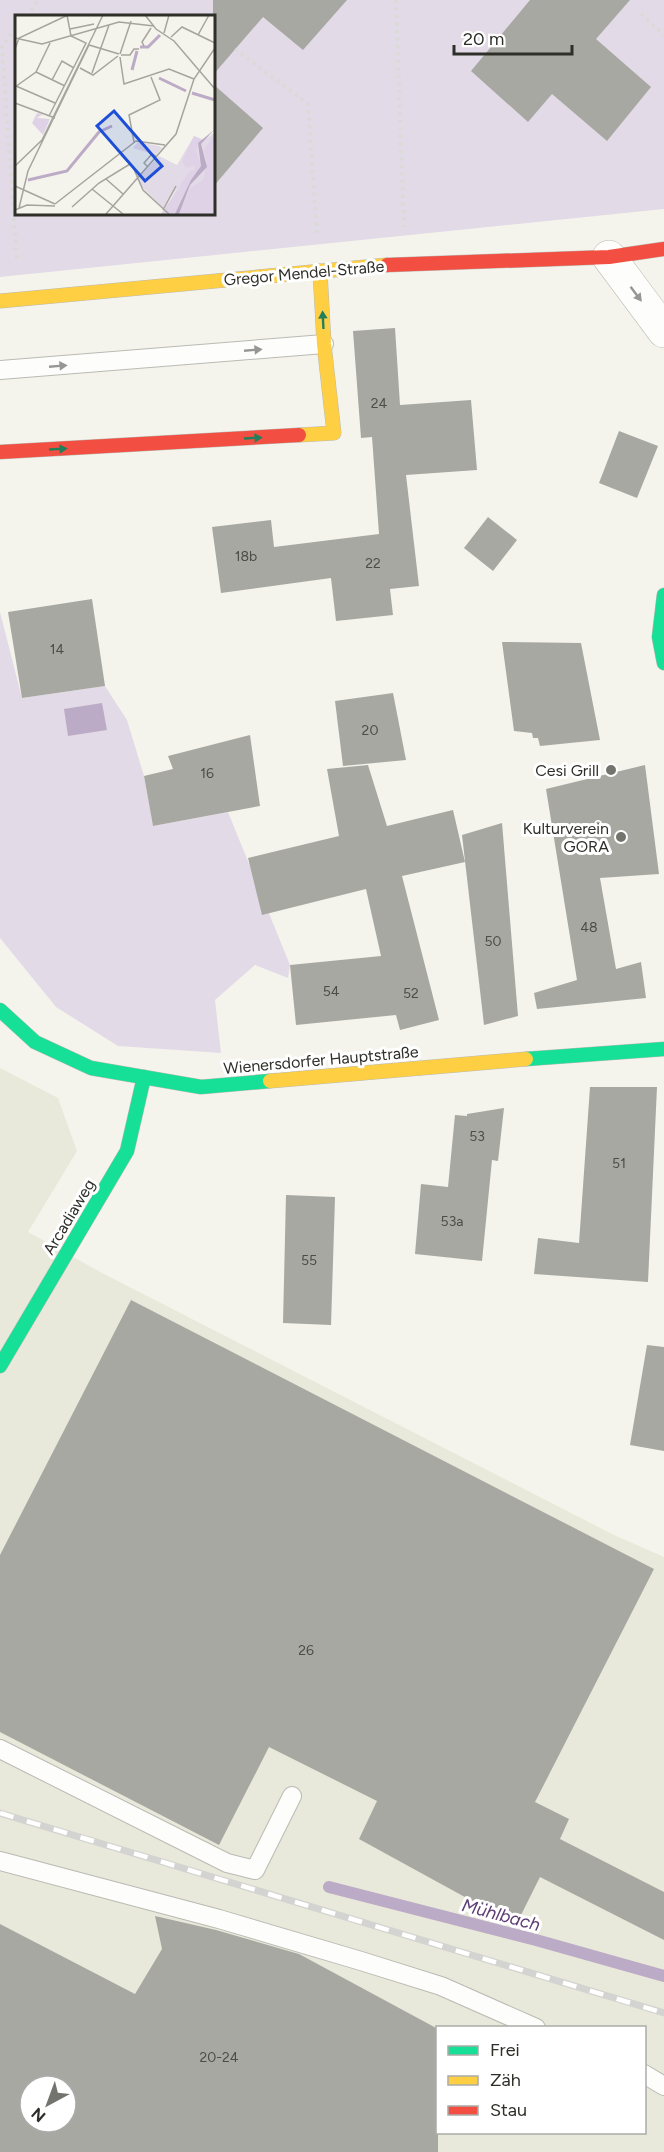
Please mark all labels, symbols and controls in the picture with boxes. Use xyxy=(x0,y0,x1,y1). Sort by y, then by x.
inset map xyxy=(15,15,214,214)
scale bar xyxy=(454,18,572,56)
text: 20 m xyxy=(463,28,504,50)
street label: Gregor Mendel-Straße xyxy=(223,256,385,289)
one-way arrow xyxy=(630,286,643,302)
one-way arrow xyxy=(318,310,327,329)
one-way arrow xyxy=(243,345,262,355)
one-way arrow xyxy=(49,361,68,370)
house number: 24 xyxy=(371,395,388,412)
one-way arrow xyxy=(244,433,263,442)
one-way arrow xyxy=(49,444,68,453)
house number: 18b xyxy=(235,548,257,565)
house number: 22 xyxy=(365,555,381,572)
house number: 14 xyxy=(50,641,65,658)
house number: 20 xyxy=(362,722,378,739)
place label: Cesi Grill xyxy=(535,761,599,780)
marker: Cesi Grill xyxy=(604,763,618,777)
house number: 16 xyxy=(200,765,214,782)
place label: Kulturverein GORA xyxy=(523,819,609,856)
marker: Kulturverein GORA xyxy=(614,830,628,844)
house number: 48 xyxy=(580,919,598,936)
house number: 50 xyxy=(484,933,502,950)
house number: 54 xyxy=(323,983,340,1000)
house number: 52 xyxy=(403,985,419,1002)
street label: Wienersdorfer Hauptstraße xyxy=(223,1042,420,1078)
house number: 53 xyxy=(469,1128,485,1145)
house number: 51 xyxy=(612,1155,626,1172)
street label: Arcadiaweg xyxy=(39,1176,99,1258)
house number: 53a xyxy=(441,1213,463,1230)
house number: 55 xyxy=(301,1252,317,1269)
house number: 26 xyxy=(298,1642,314,1659)
water label: Mühlbach xyxy=(459,1894,543,1936)
legend xyxy=(436,2026,646,2134)
text: Frei xyxy=(490,2039,520,2061)
house number: 20-24 xyxy=(199,2049,239,2066)
text: Zäh xyxy=(490,2069,521,2091)
north arrow xyxy=(18,2074,78,2134)
text: Stau xyxy=(490,2099,527,2121)
text: N xyxy=(28,2104,49,2126)

